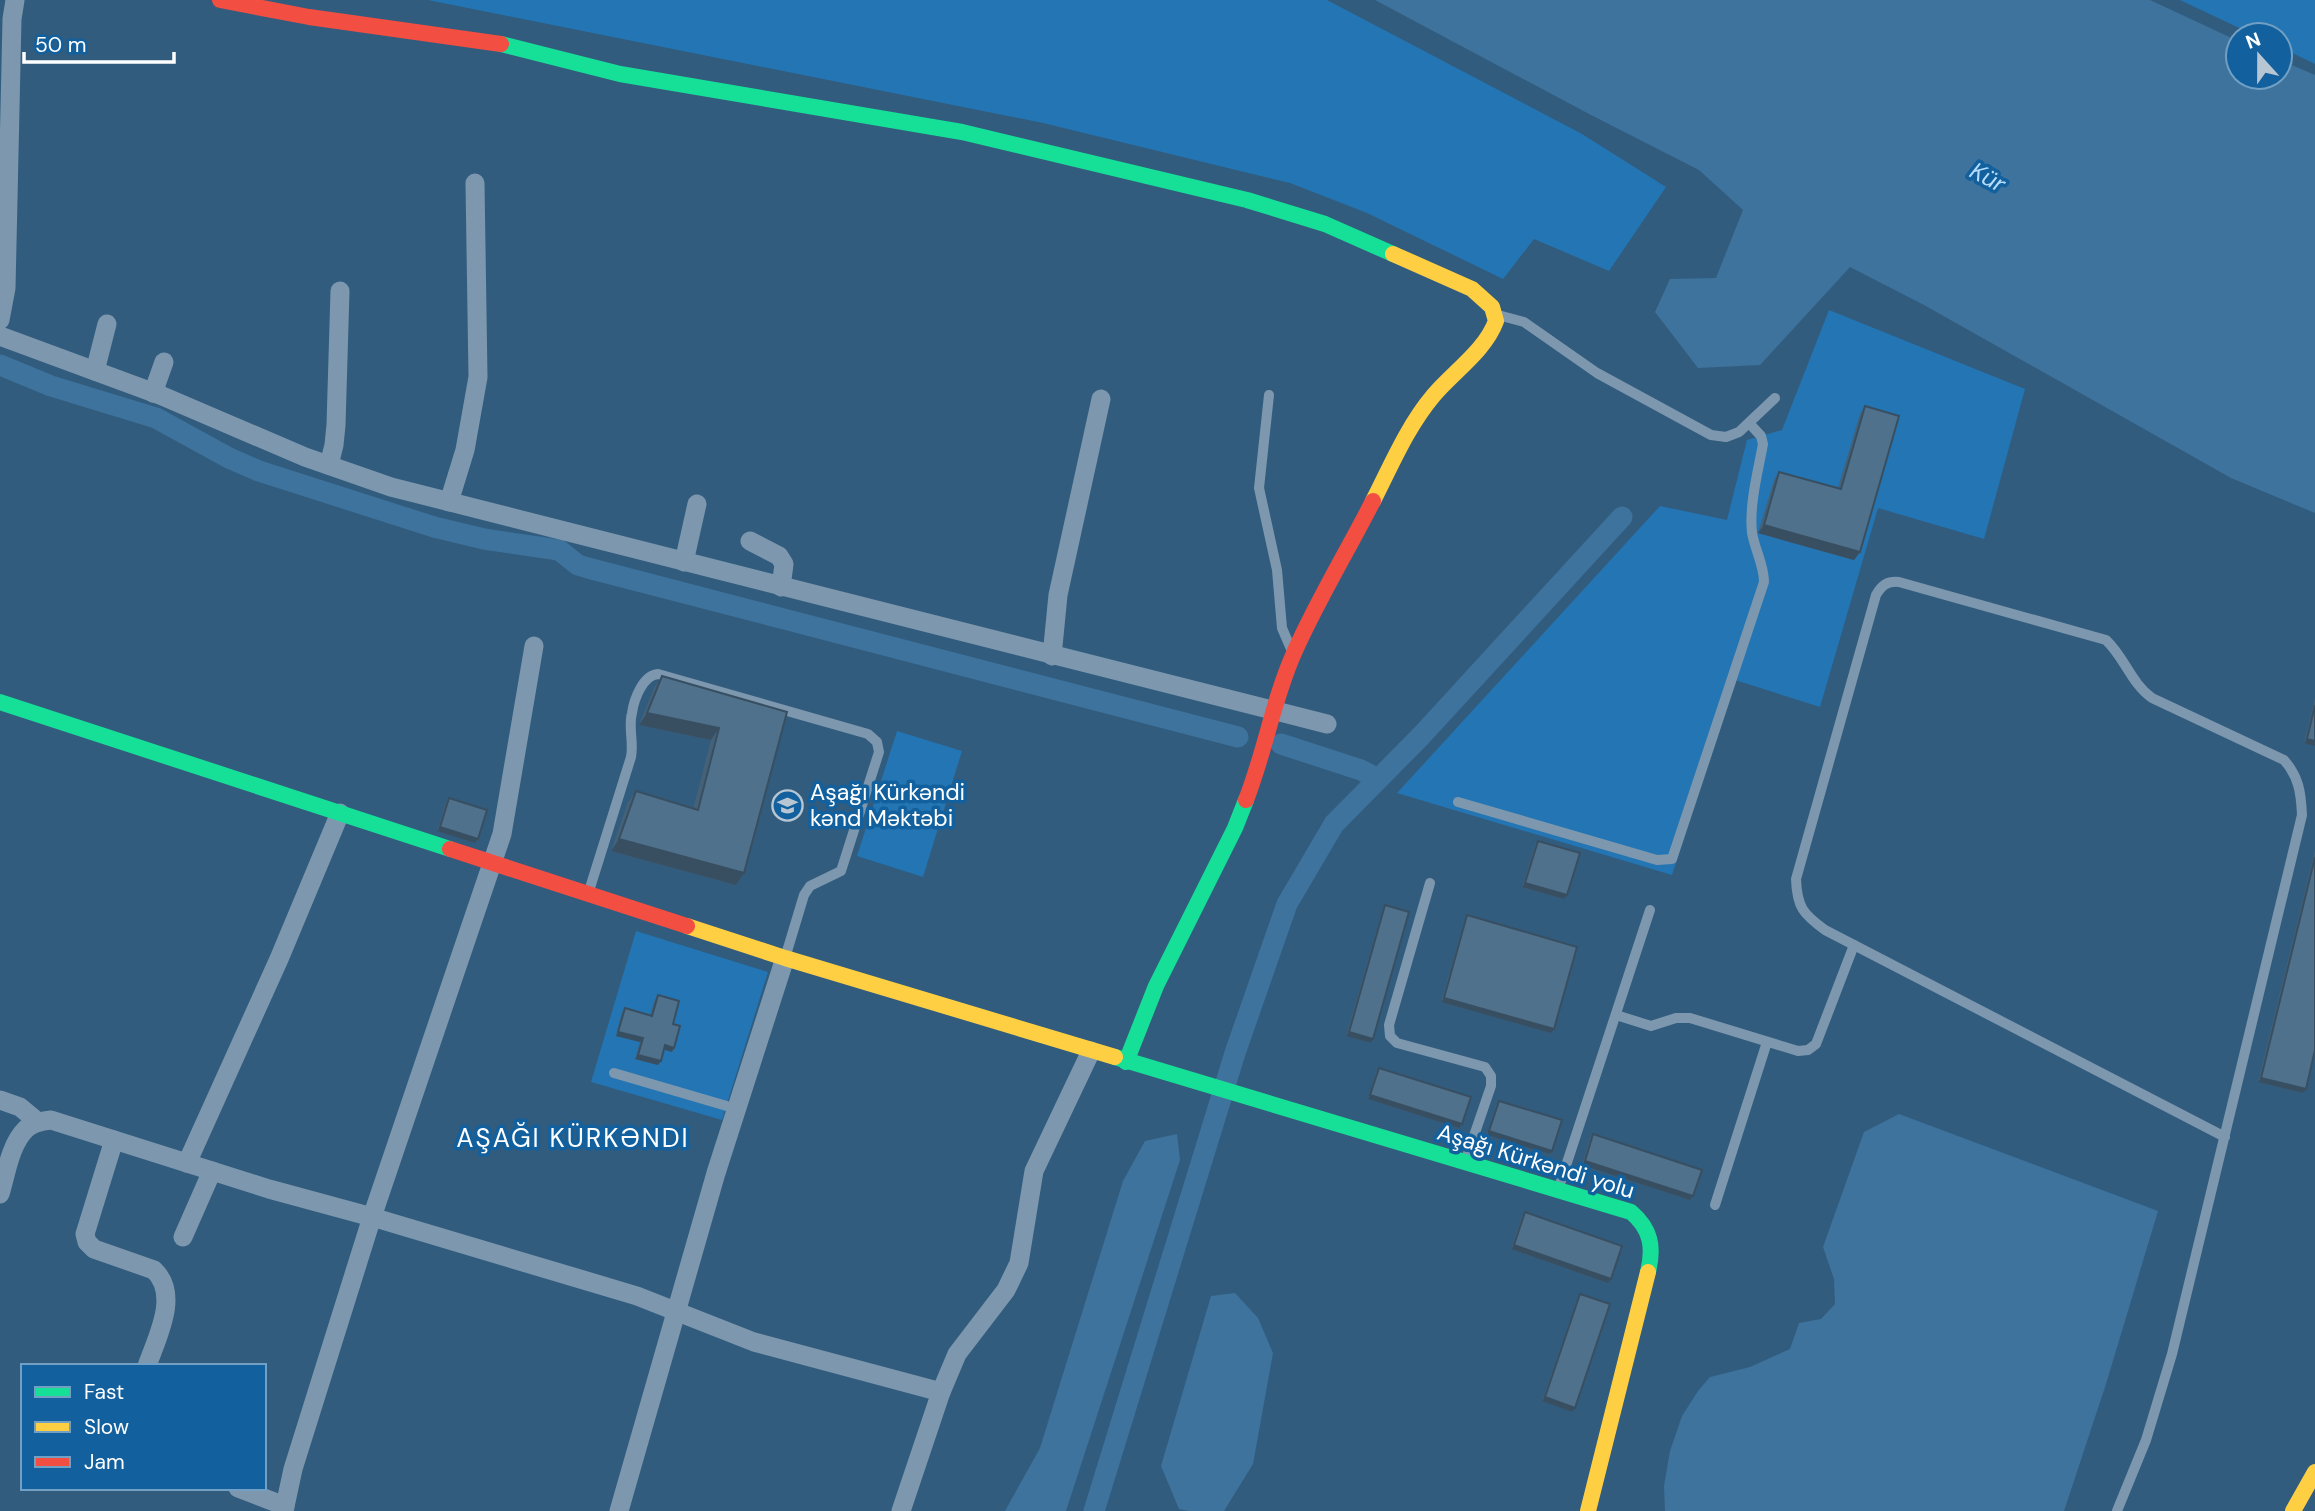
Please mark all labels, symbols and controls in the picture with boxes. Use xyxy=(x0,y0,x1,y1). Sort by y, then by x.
scale bar xyxy=(24,21,175,65)
north arrow xyxy=(2224,21,2294,91)
text: N xyxy=(2242,26,2264,55)
text: 50 m xyxy=(35,31,86,59)
water label: Kür xyxy=(1965,155,2012,200)
place label: Aşağı Kürkəndi kənd Məktəbi xyxy=(810,777,965,833)
school or university icon: Aşağı Kürkəndi kənd Məktəbi xyxy=(770,788,804,822)
street label: Aşağı Kürkəndi yolu xyxy=(1434,1117,1638,1205)
district label: AŞAĞI KÜRKƏNDI xyxy=(456,1121,690,1155)
legend xyxy=(21,1364,266,1490)
text: Fast xyxy=(84,1378,124,1406)
text: Slow xyxy=(84,1413,129,1441)
text: Jam xyxy=(84,1448,125,1476)

